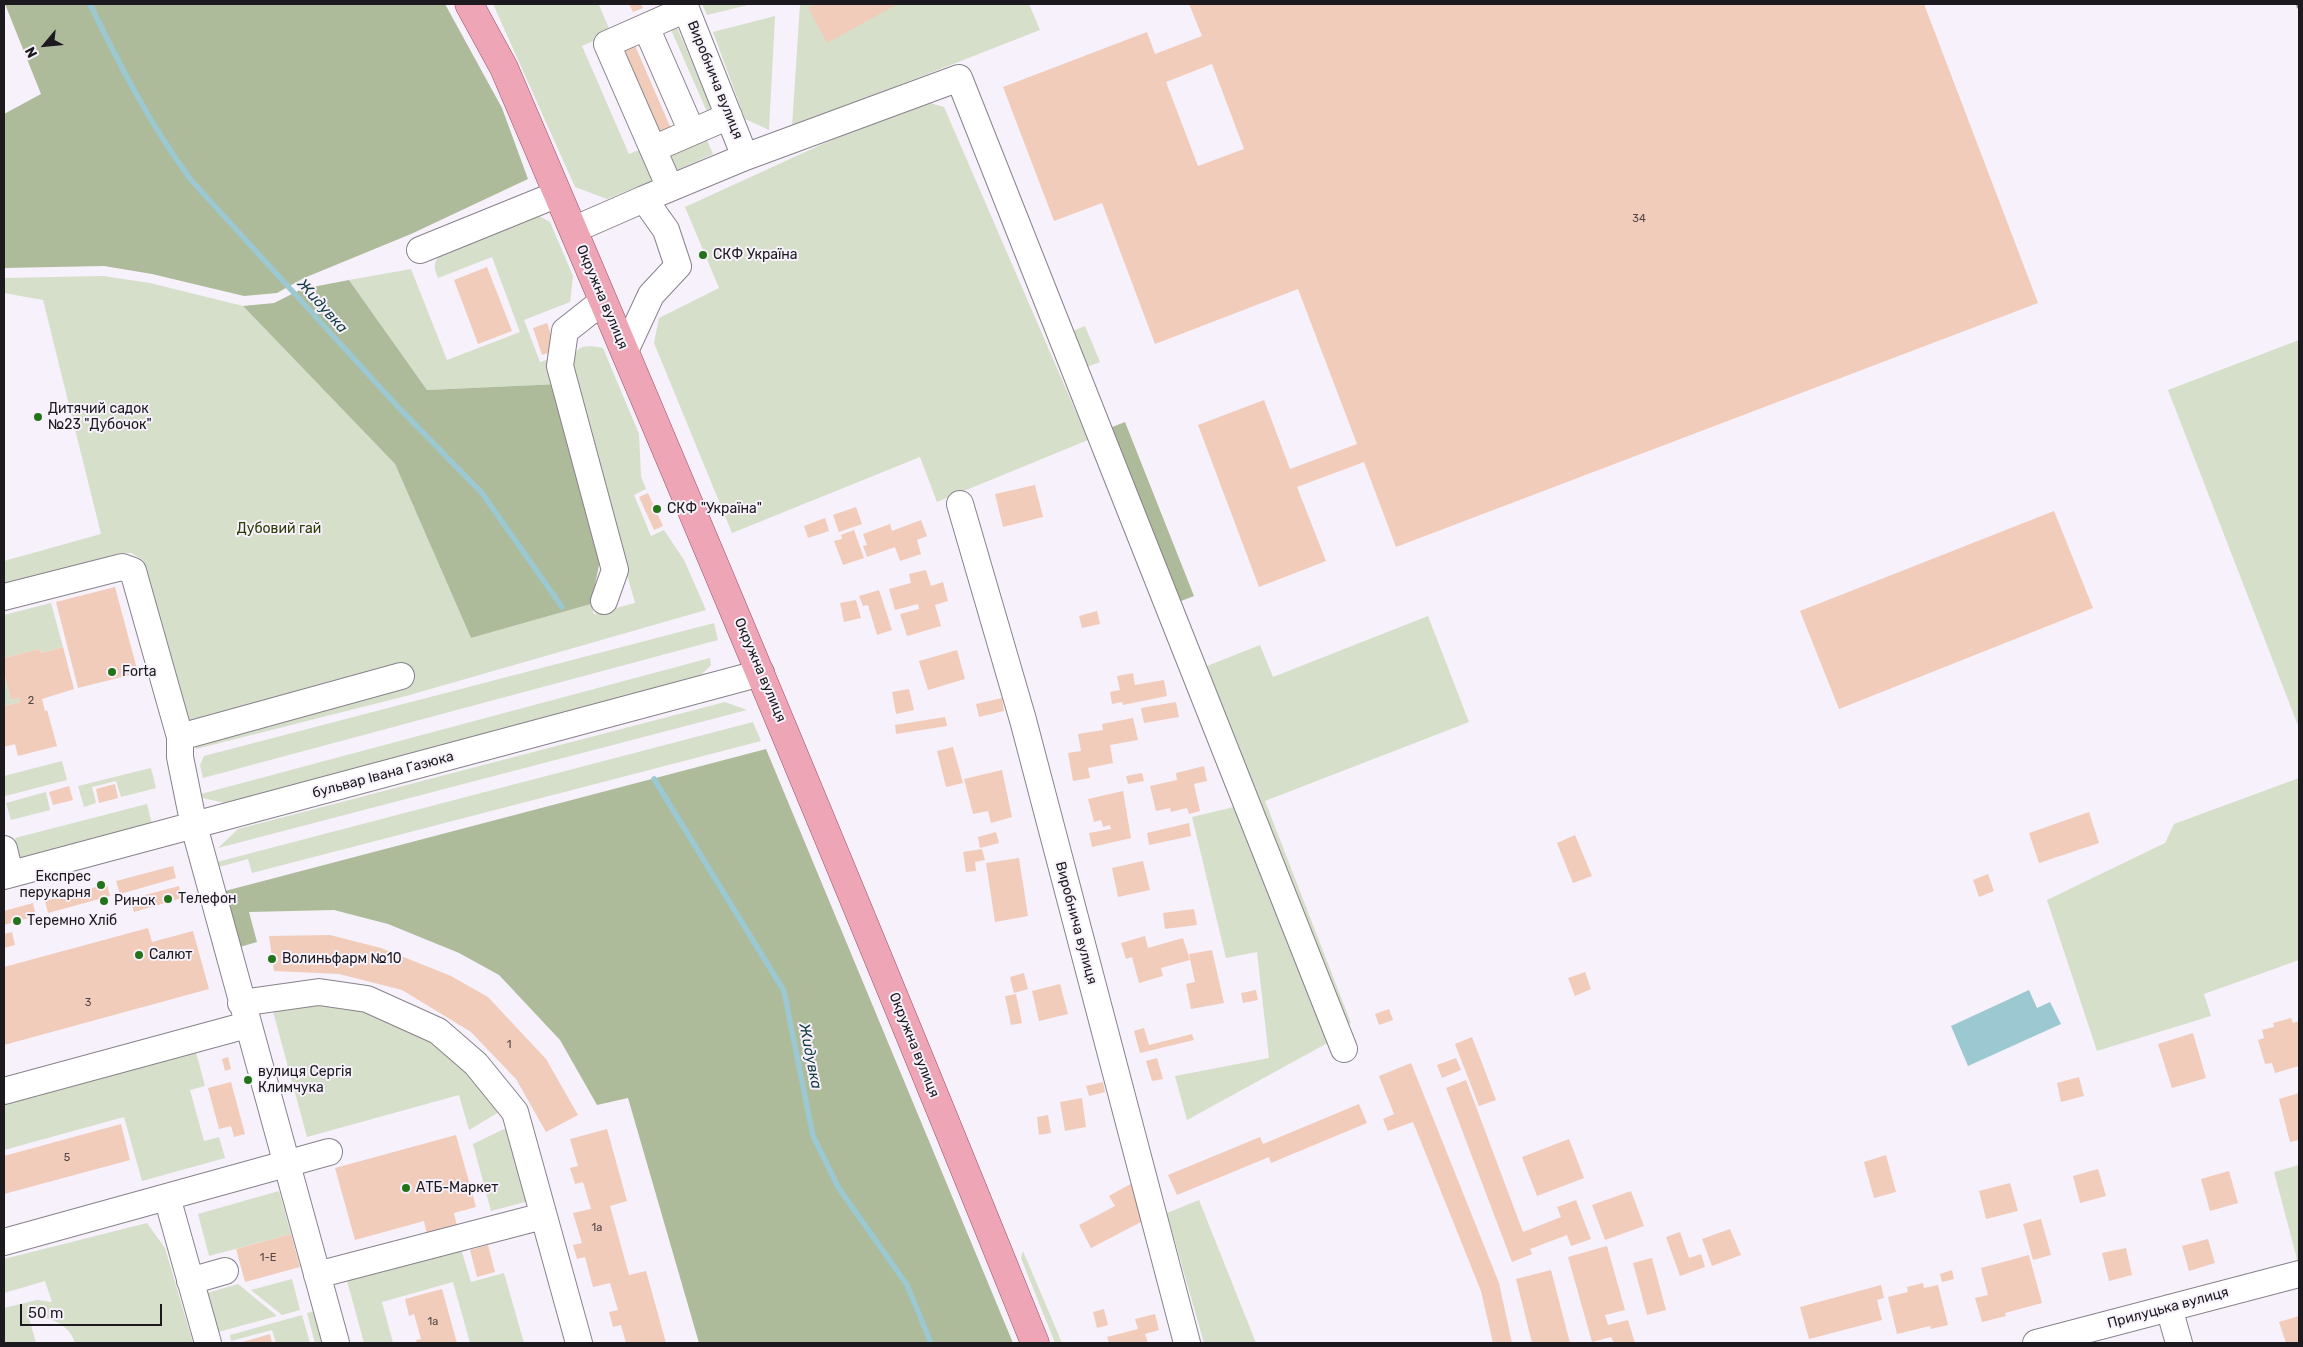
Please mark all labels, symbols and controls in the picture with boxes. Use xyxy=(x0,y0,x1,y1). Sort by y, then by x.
street label: Виробнича вулиця xyxy=(684,18,746,142)
north arrow xyxy=(20,20,70,70)
text: N xyxy=(21,44,41,61)
house number: 34 xyxy=(1632,212,1646,226)
street label: Окружна вулиця xyxy=(572,242,632,352)
place label: СКФ Україна xyxy=(713,247,798,263)
marker: СКФ Україна xyxy=(697,249,709,261)
water label: Жидувка xyxy=(293,275,351,337)
place label: Дитячий садок №23 "Дубочок" xyxy=(48,401,152,434)
marker: Дитячий садок №23 "Дубочок" xyxy=(32,411,44,423)
place label: СКФ "Україна" xyxy=(667,501,762,517)
marker: СКФ "Україна" xyxy=(651,503,663,515)
park label: Дубовий гай xyxy=(237,521,321,537)
street label: Окружна вулиця xyxy=(730,615,790,725)
place label: Forta xyxy=(122,664,157,680)
marker: Forta xyxy=(106,666,118,678)
house number: 2 xyxy=(28,694,34,708)
street label: бульвар Івана Газюка xyxy=(311,748,455,802)
street label: Виробнича вулиця xyxy=(1052,860,1100,986)
place label: Експрес перукарня xyxy=(19,869,91,902)
marker: Експрес перукарня xyxy=(95,879,107,891)
place label: Телефон xyxy=(178,891,236,907)
place label: Ринок xyxy=(114,893,156,909)
marker: Телефон xyxy=(162,893,174,905)
marker: Ринок xyxy=(98,895,110,907)
place label: Теремно Хліб xyxy=(27,913,117,929)
marker: Теремно Хліб xyxy=(11,915,23,927)
place label: Салют xyxy=(149,947,192,963)
marker: Салют xyxy=(133,949,145,961)
place label: Волиньфарм №10 xyxy=(282,951,402,967)
marker: Волиньфарм №10 xyxy=(266,953,278,965)
street label: Окружна вулиця xyxy=(885,990,943,1100)
house number: 3 xyxy=(85,996,91,1010)
water label: Жидувка xyxy=(795,1021,825,1091)
house number: 1 xyxy=(507,1038,511,1052)
place label: вулиця Сергія Климчука xyxy=(258,1064,352,1096)
marker: вулиця Сергія Климчука xyxy=(242,1074,254,1086)
house number: 5 xyxy=(64,1151,70,1165)
place label: АТБ-Маркет xyxy=(416,1180,498,1196)
marker: АТБ-Маркет xyxy=(400,1182,412,1194)
house number: 1а xyxy=(592,1221,602,1235)
house number: 1-Е xyxy=(260,1251,276,1265)
street label: Прилуцька вулиця xyxy=(2105,1284,2231,1332)
scale bar xyxy=(22,1294,165,1326)
text: 50 m xyxy=(28,1304,63,1322)
house number: 1а xyxy=(428,1315,438,1329)

